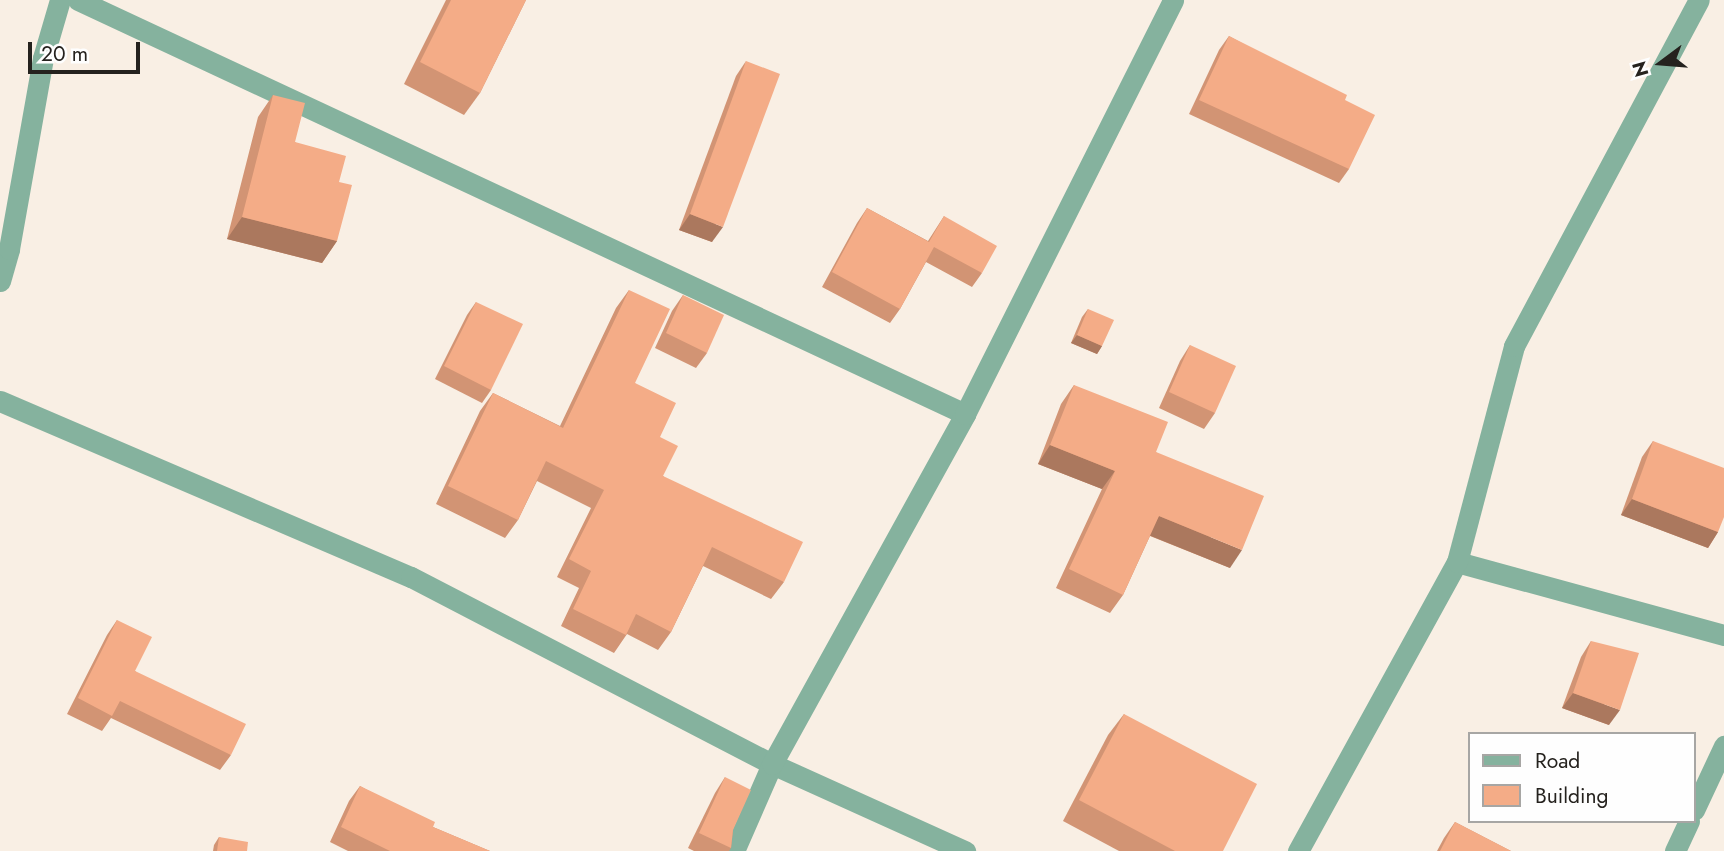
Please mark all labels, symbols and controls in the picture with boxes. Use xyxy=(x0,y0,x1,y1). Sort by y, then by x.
scale bar xyxy=(32,28,144,72)
north arrow xyxy=(1626,28,1696,98)
text: 20 m xyxy=(41,39,88,69)
text: N xyxy=(1625,58,1655,80)
legend xyxy=(1468,732,1696,823)
text: Road xyxy=(1535,746,1580,776)
text: Building xyxy=(1535,781,1608,811)

